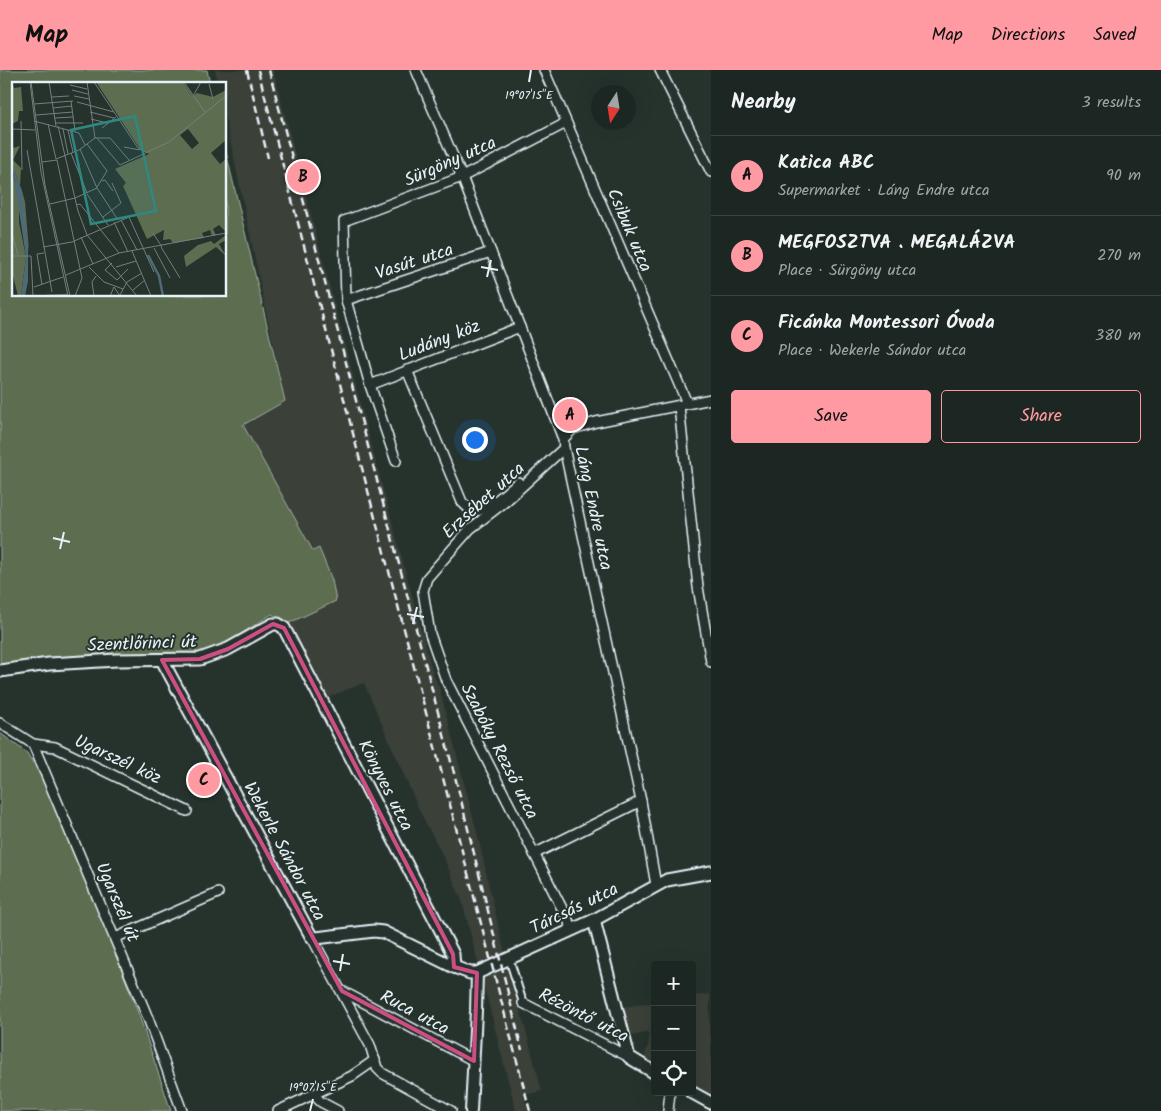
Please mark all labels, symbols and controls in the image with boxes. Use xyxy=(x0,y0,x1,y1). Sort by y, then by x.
text: Map xyxy=(25,16,68,55)
text: Map xyxy=(931,21,963,50)
text: Directions xyxy=(991,21,1065,50)
text: Saved xyxy=(1093,21,1136,50)
inset map xyxy=(12,82,226,296)
north arrow xyxy=(591,85,636,130)
text: 19°07'15"E xyxy=(505,86,554,105)
text: Nearby xyxy=(731,86,796,119)
text: 3 results xyxy=(1082,90,1141,115)
street label: Sürgöny utca xyxy=(400,129,501,196)
text: Katica ABC xyxy=(778,148,874,178)
pin: B xyxy=(287,158,319,196)
text: A xyxy=(742,163,752,188)
text: 90 m xyxy=(1106,163,1141,188)
text: Supermarket · Láng Endre utca xyxy=(778,178,990,203)
street label: Csibuk utca xyxy=(598,184,659,277)
text: MEGFOSZTVA . MEGALÁZVA xyxy=(778,228,1015,258)
street label: Vasút utca xyxy=(372,236,457,289)
text: B xyxy=(742,243,752,268)
text: 270 m xyxy=(1097,243,1141,268)
text: Place · Sürgöny utca xyxy=(778,258,916,283)
text: Ficánka Montessori Óvoda xyxy=(778,308,995,338)
street label: Ludány köz xyxy=(394,312,485,370)
text: C xyxy=(742,323,752,348)
text: 380 m xyxy=(1095,323,1141,348)
text: Place · Wekerle Sándor utca xyxy=(778,338,966,363)
button: Save xyxy=(731,390,931,443)
button: Share xyxy=(941,390,1141,443)
pin: A xyxy=(554,396,586,434)
your location xyxy=(462,427,488,453)
street label: Láng Endre utca xyxy=(565,444,620,573)
street label: Erzsébet utca xyxy=(436,456,532,547)
street label: Szentlőrinci út xyxy=(87,628,198,661)
street label: Szabóky Rezső utca xyxy=(452,679,545,825)
street label: Ugarszél köz xyxy=(69,728,166,793)
street label: Könyves utca xyxy=(349,735,420,837)
pin: C xyxy=(188,761,220,799)
street label: Wekerle Sándor utca xyxy=(235,777,333,927)
street label: Ugarszél út xyxy=(87,858,147,948)
street label: Tárcsás utca xyxy=(526,875,624,943)
map controls xyxy=(651,961,696,1096)
button: + xyxy=(651,961,696,1006)
street label: Rézöntő utca xyxy=(533,981,634,1052)
street label: Ruca utca xyxy=(374,983,454,1044)
button: − xyxy=(651,1006,696,1051)
button: locate xyxy=(651,1051,696,1096)
text: 19°07'15"E xyxy=(289,1078,338,1097)

